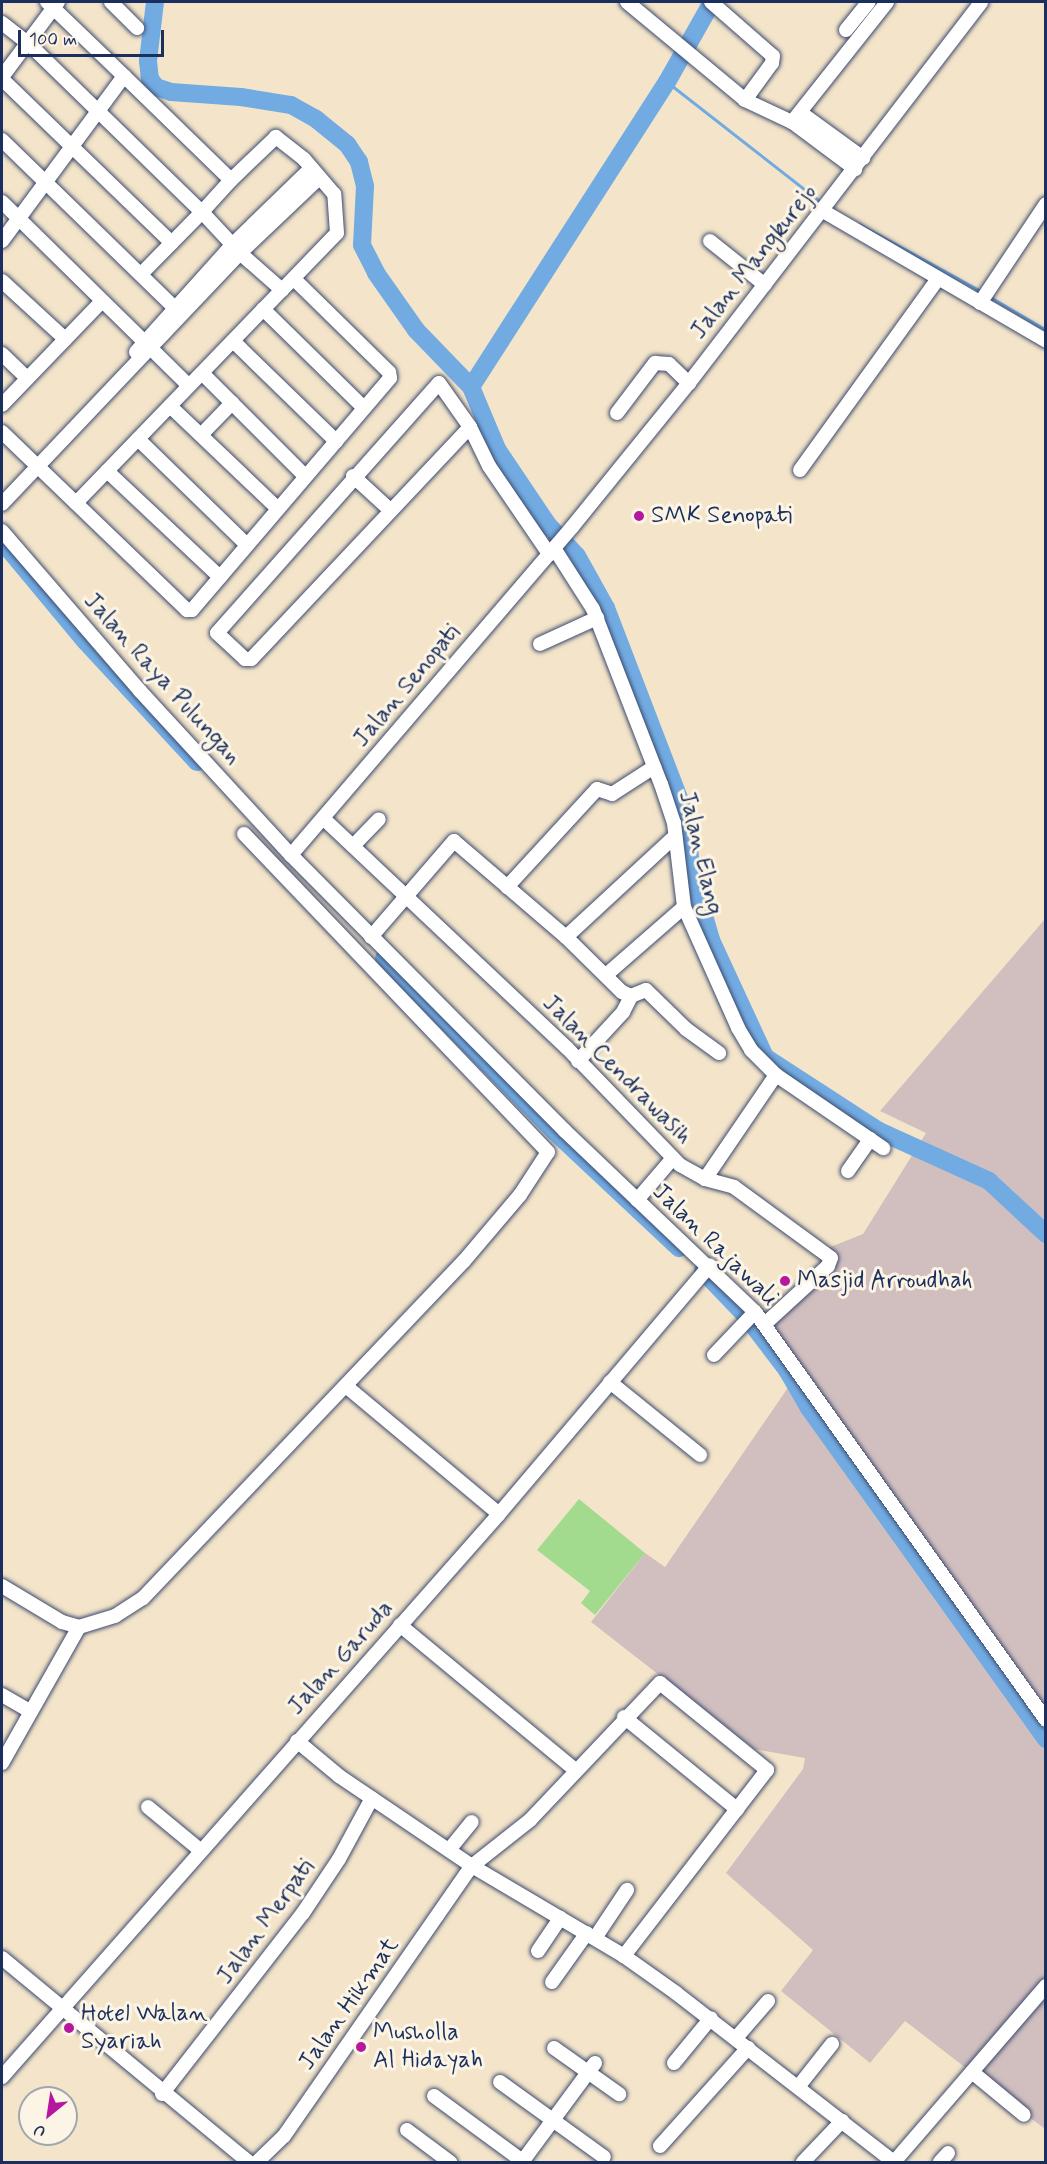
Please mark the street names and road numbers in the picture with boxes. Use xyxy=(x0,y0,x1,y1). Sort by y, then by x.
street label: Jalan Mangkurejo xyxy=(686,180,822,344)
street label: Jalan Raya Pulungan xyxy=(77,587,247,771)
street label: Jalan Senopati xyxy=(346,618,468,754)
street label: Jalan Elang xyxy=(672,788,728,918)
street label: Jalan Cendrawasih xyxy=(535,988,699,1152)
street label: Jalan Rajawali xyxy=(646,1178,784,1312)
street label: Jalan Garuda xyxy=(283,1596,399,1720)
street label: Jalan Merpati xyxy=(211,1854,321,1990)
street label: Jalan Hikmat xyxy=(293,1932,405,2076)

